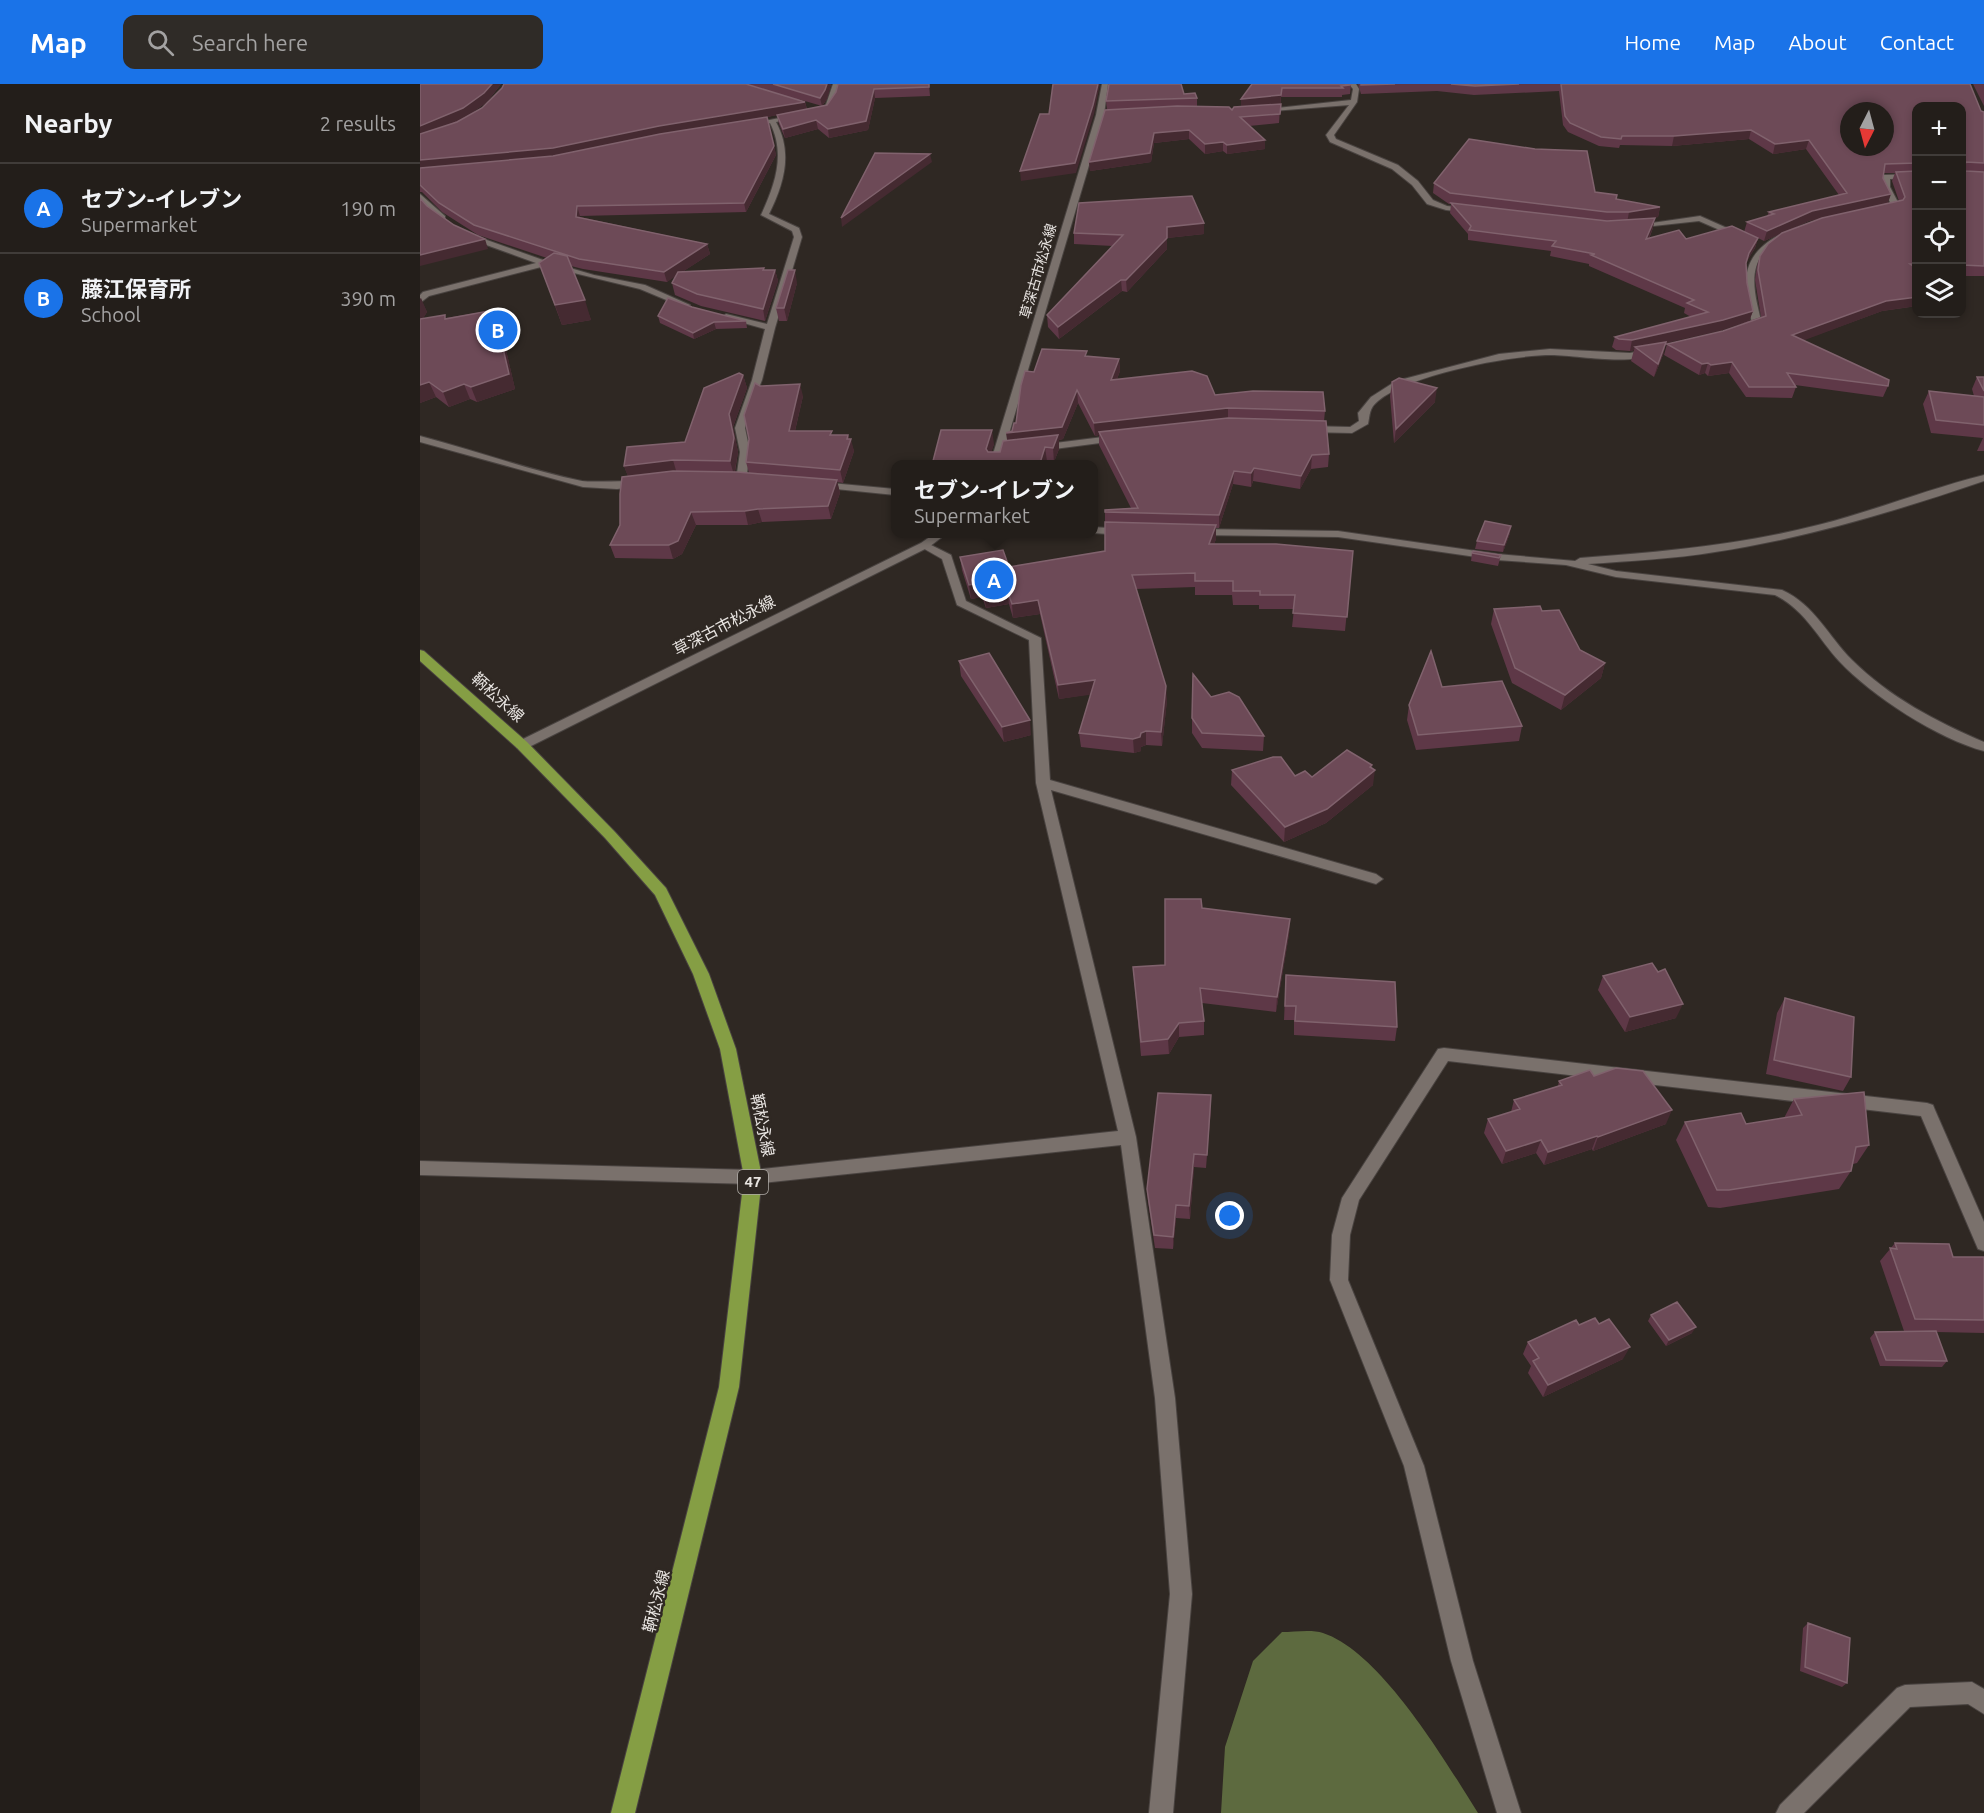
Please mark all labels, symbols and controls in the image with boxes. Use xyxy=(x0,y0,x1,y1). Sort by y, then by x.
search box xyxy=(123,15,543,69)
icon: search xyxy=(144,26,177,59)
text: Map xyxy=(30,27,87,58)
text: Search here xyxy=(192,30,308,55)
text: Home xyxy=(1624,30,1681,54)
text: Map xyxy=(1714,30,1755,54)
text: About xyxy=(1788,30,1847,54)
text: Contact xyxy=(1880,30,1954,54)
north arrow xyxy=(1840,102,1894,156)
map controls xyxy=(1912,102,1966,318)
button: + xyxy=(1912,102,1966,156)
text: Nearby xyxy=(24,109,112,138)
text: 2 results xyxy=(320,112,396,135)
button: − xyxy=(1912,156,1966,210)
text: セブン-イレブン xyxy=(81,186,242,211)
text: A xyxy=(36,197,51,220)
text: 190 m xyxy=(340,197,396,220)
button: locate xyxy=(1912,210,1966,264)
text: Supermarket xyxy=(81,213,197,236)
street label: 草深古市松永線 xyxy=(1017,222,1059,320)
button: layers xyxy=(1912,264,1966,318)
text: 藤江保育所 xyxy=(81,276,191,301)
text: B xyxy=(37,287,50,310)
text: 390 m xyxy=(340,287,396,310)
text: School xyxy=(81,303,141,326)
pin: B xyxy=(478,308,518,352)
popup xyxy=(891,460,1098,538)
text: セブン-イレブン xyxy=(914,477,1075,502)
text: Supermarket xyxy=(914,504,1030,527)
pin: A xyxy=(974,558,1014,602)
street label: 草深古市松永線 xyxy=(670,592,778,658)
street label: 鞆松永線 xyxy=(468,669,528,725)
street label: 鞆松永線 xyxy=(748,1092,778,1158)
road number: 47 xyxy=(738,1170,768,1194)
your location xyxy=(1215,1201,1244,1230)
street label: 鞆松永線 xyxy=(640,1568,672,1634)

